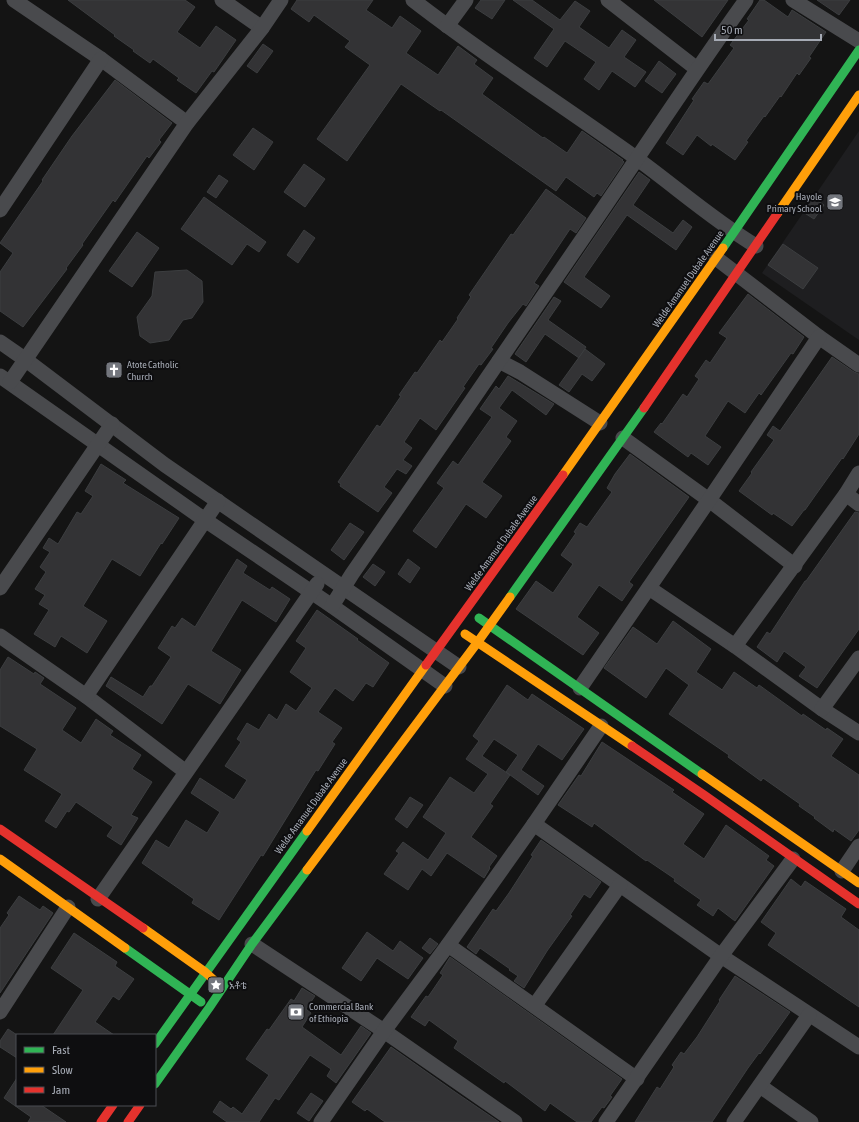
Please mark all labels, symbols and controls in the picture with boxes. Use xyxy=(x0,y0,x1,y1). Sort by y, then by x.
scale bar xyxy=(715,16,821,42)
text: 50 m xyxy=(721,23,743,37)
place label: Hayole Primary School xyxy=(767,191,822,214)
school or university icon: Hayole Primary School xyxy=(825,192,845,212)
street label: Welde Amanuel Dubale Avenue xyxy=(650,228,726,330)
place label: Atote Catholic Church xyxy=(127,359,179,382)
church icon: Atote Catholic Church xyxy=(104,360,124,380)
street label: Welde Amanuel Dubale Avenue xyxy=(463,493,540,593)
street label: Welde Amanuel Dubale Avenue xyxy=(273,756,350,856)
place icon: አቶቴ xyxy=(206,975,226,995)
place label: አቶቴ xyxy=(229,980,247,991)
place label: Commercial Bank of Ethiopia xyxy=(309,1001,374,1024)
bank icon: Commercial Bank of Ethiopia xyxy=(286,1002,306,1022)
legend xyxy=(16,1034,156,1106)
text: Fast xyxy=(52,1043,70,1057)
text: Slow xyxy=(52,1063,73,1077)
text: Jam xyxy=(52,1083,70,1097)

